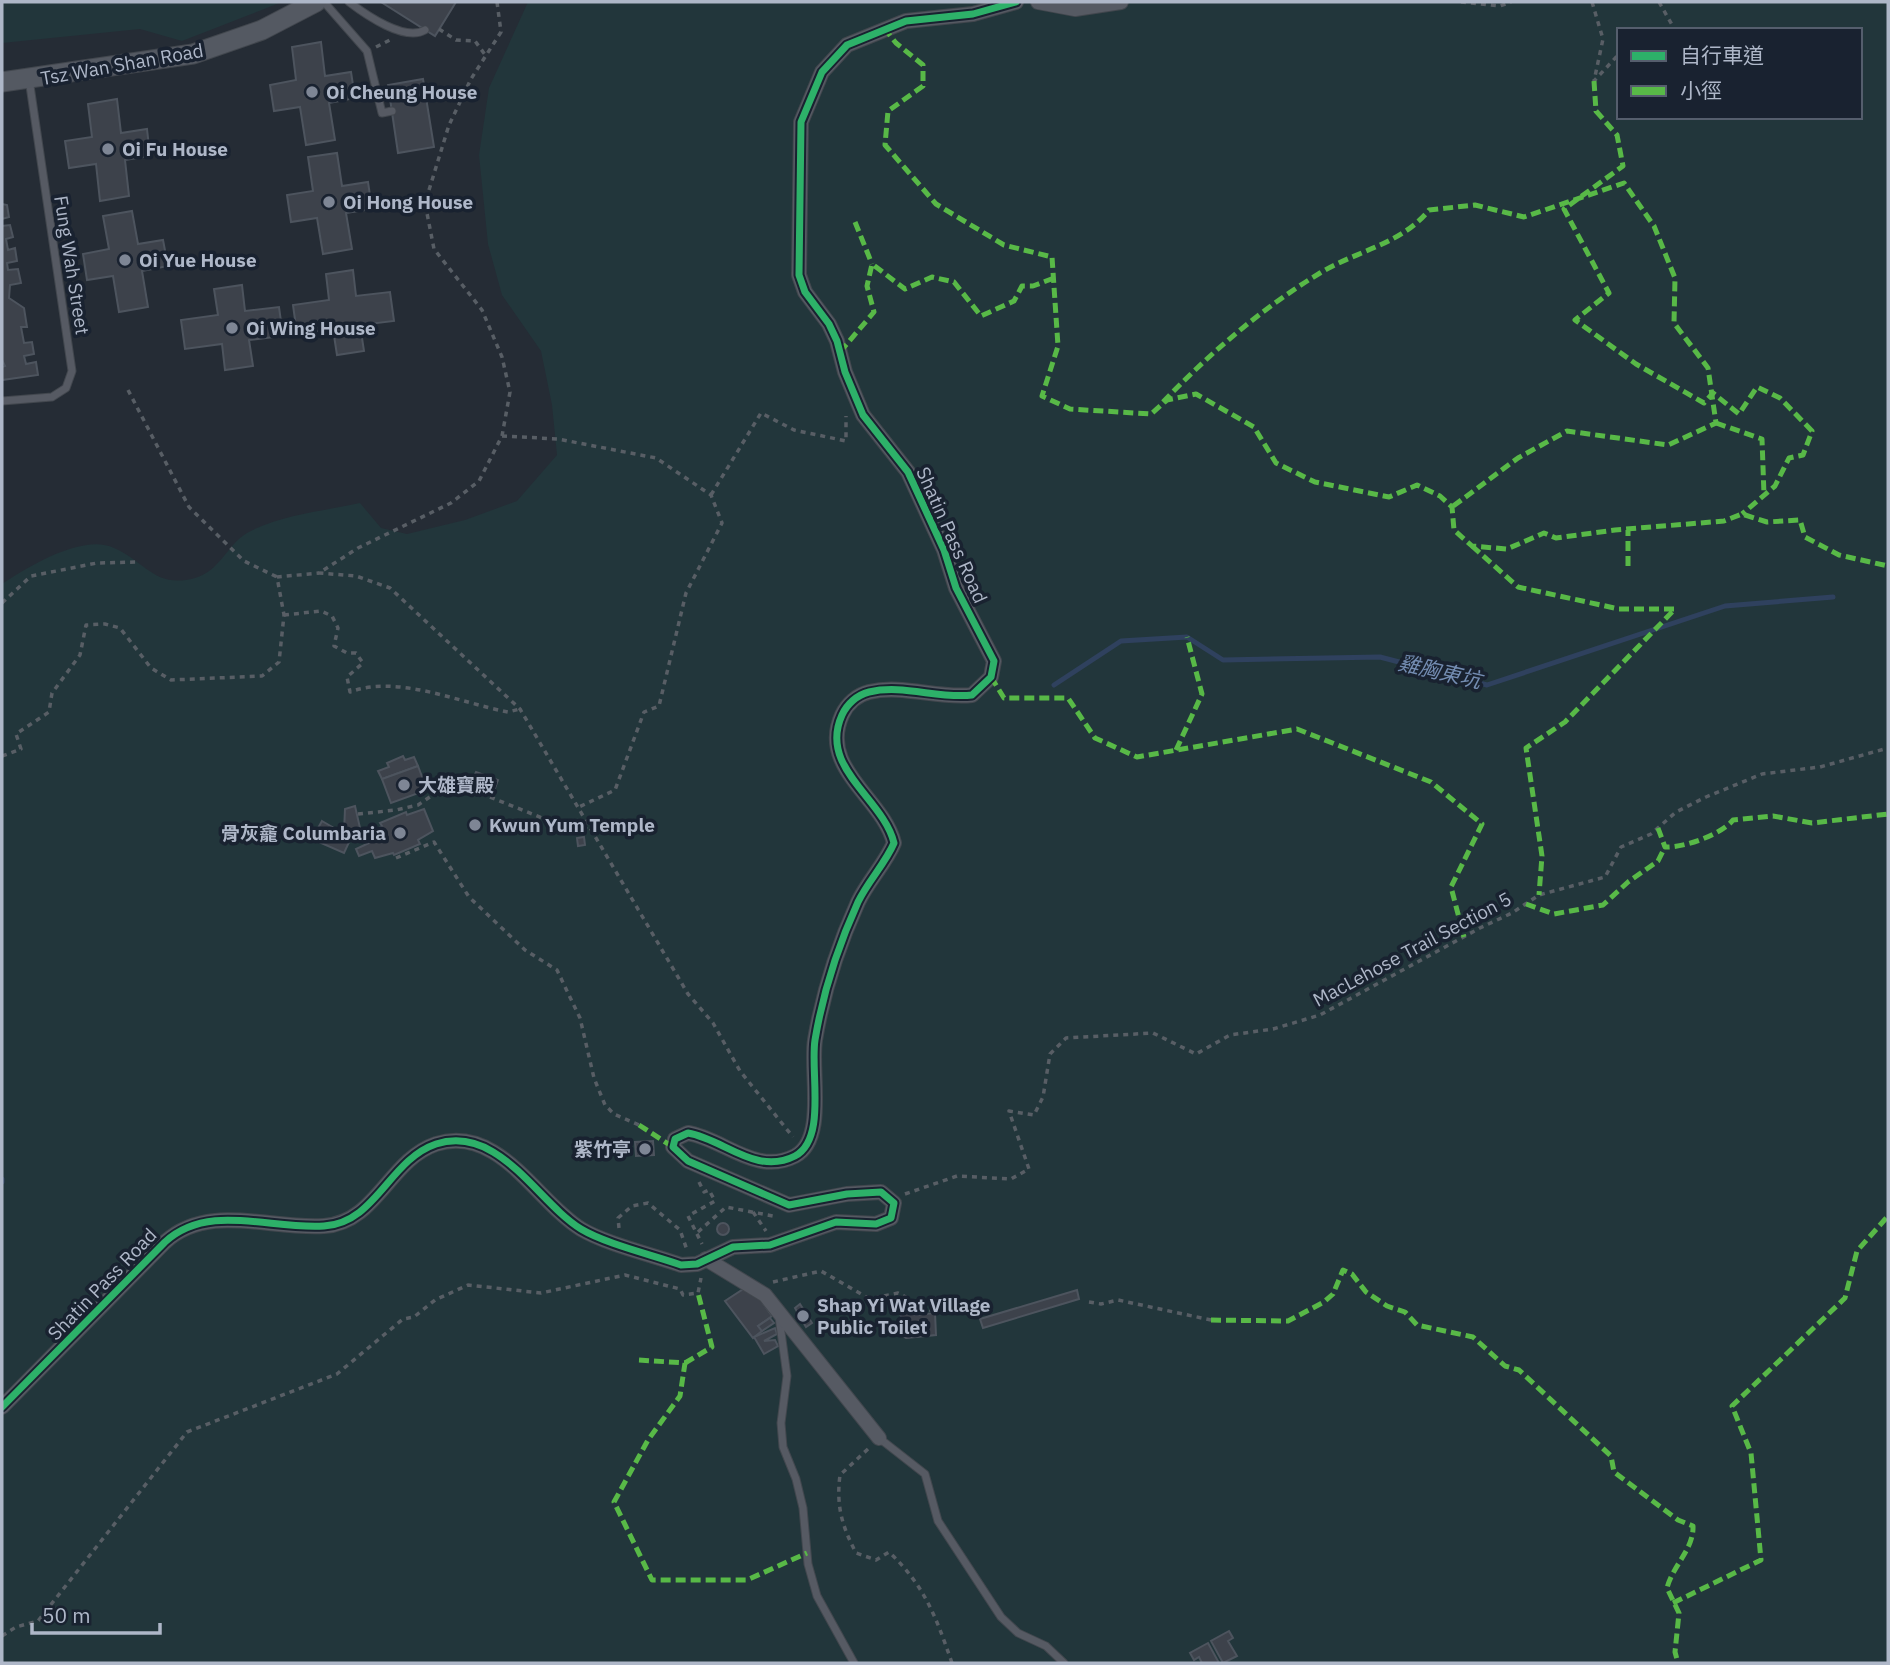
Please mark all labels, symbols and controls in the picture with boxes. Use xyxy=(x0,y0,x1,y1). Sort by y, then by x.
legend xyxy=(1617,28,1862,119)
street label: Tsz Wan Shan Road xyxy=(39,38,205,90)
text: 自行車道 xyxy=(1680,41,1764,69)
text: 小徑 xyxy=(1680,76,1722,104)
place label: Oi Cheung House xyxy=(326,80,478,104)
marker: Oi Cheung House xyxy=(304,84,320,100)
place label: Oi Fu House xyxy=(122,137,228,161)
marker: Oi Fu House xyxy=(100,141,116,157)
place label: Oi Hong House xyxy=(343,190,473,214)
street label: Fung Wah Street xyxy=(49,194,95,336)
marker: Oi Hong House xyxy=(321,194,337,210)
place label: Oi Yue House xyxy=(139,248,257,272)
marker: Oi Yue House xyxy=(117,252,133,268)
place label: Oi Wing House xyxy=(246,316,376,340)
marker: Oi Wing House xyxy=(224,320,240,336)
street label: Shatin Pass Road xyxy=(911,463,993,607)
water label: 雞胸東坑 xyxy=(1396,648,1487,695)
place label: 大雄寶殿 xyxy=(418,773,494,797)
marker: 大雄寶殿 xyxy=(396,777,412,793)
place label: Kwun Yum Temple xyxy=(489,813,655,837)
marker: Kwun Yum Temple xyxy=(467,817,483,833)
place label: 骨灰龕 Columbaria xyxy=(221,821,386,845)
marker: 骨灰龕 Columbaria xyxy=(392,825,408,841)
street label: MacLehose Trail Section 5 xyxy=(1308,886,1516,1012)
place label: 紫竹亭 xyxy=(574,1137,631,1161)
marker: 紫竹亭 xyxy=(637,1141,653,1157)
street label: Shatin Pass Road xyxy=(42,1223,162,1345)
place label: Shap Yi Wat Village Public Toilet xyxy=(817,1293,990,1339)
marker: Shap Yi Wat Village Public Toilet xyxy=(795,1308,811,1324)
scale bar xyxy=(32,1592,159,1636)
text: 50 m xyxy=(42,1601,91,1629)

